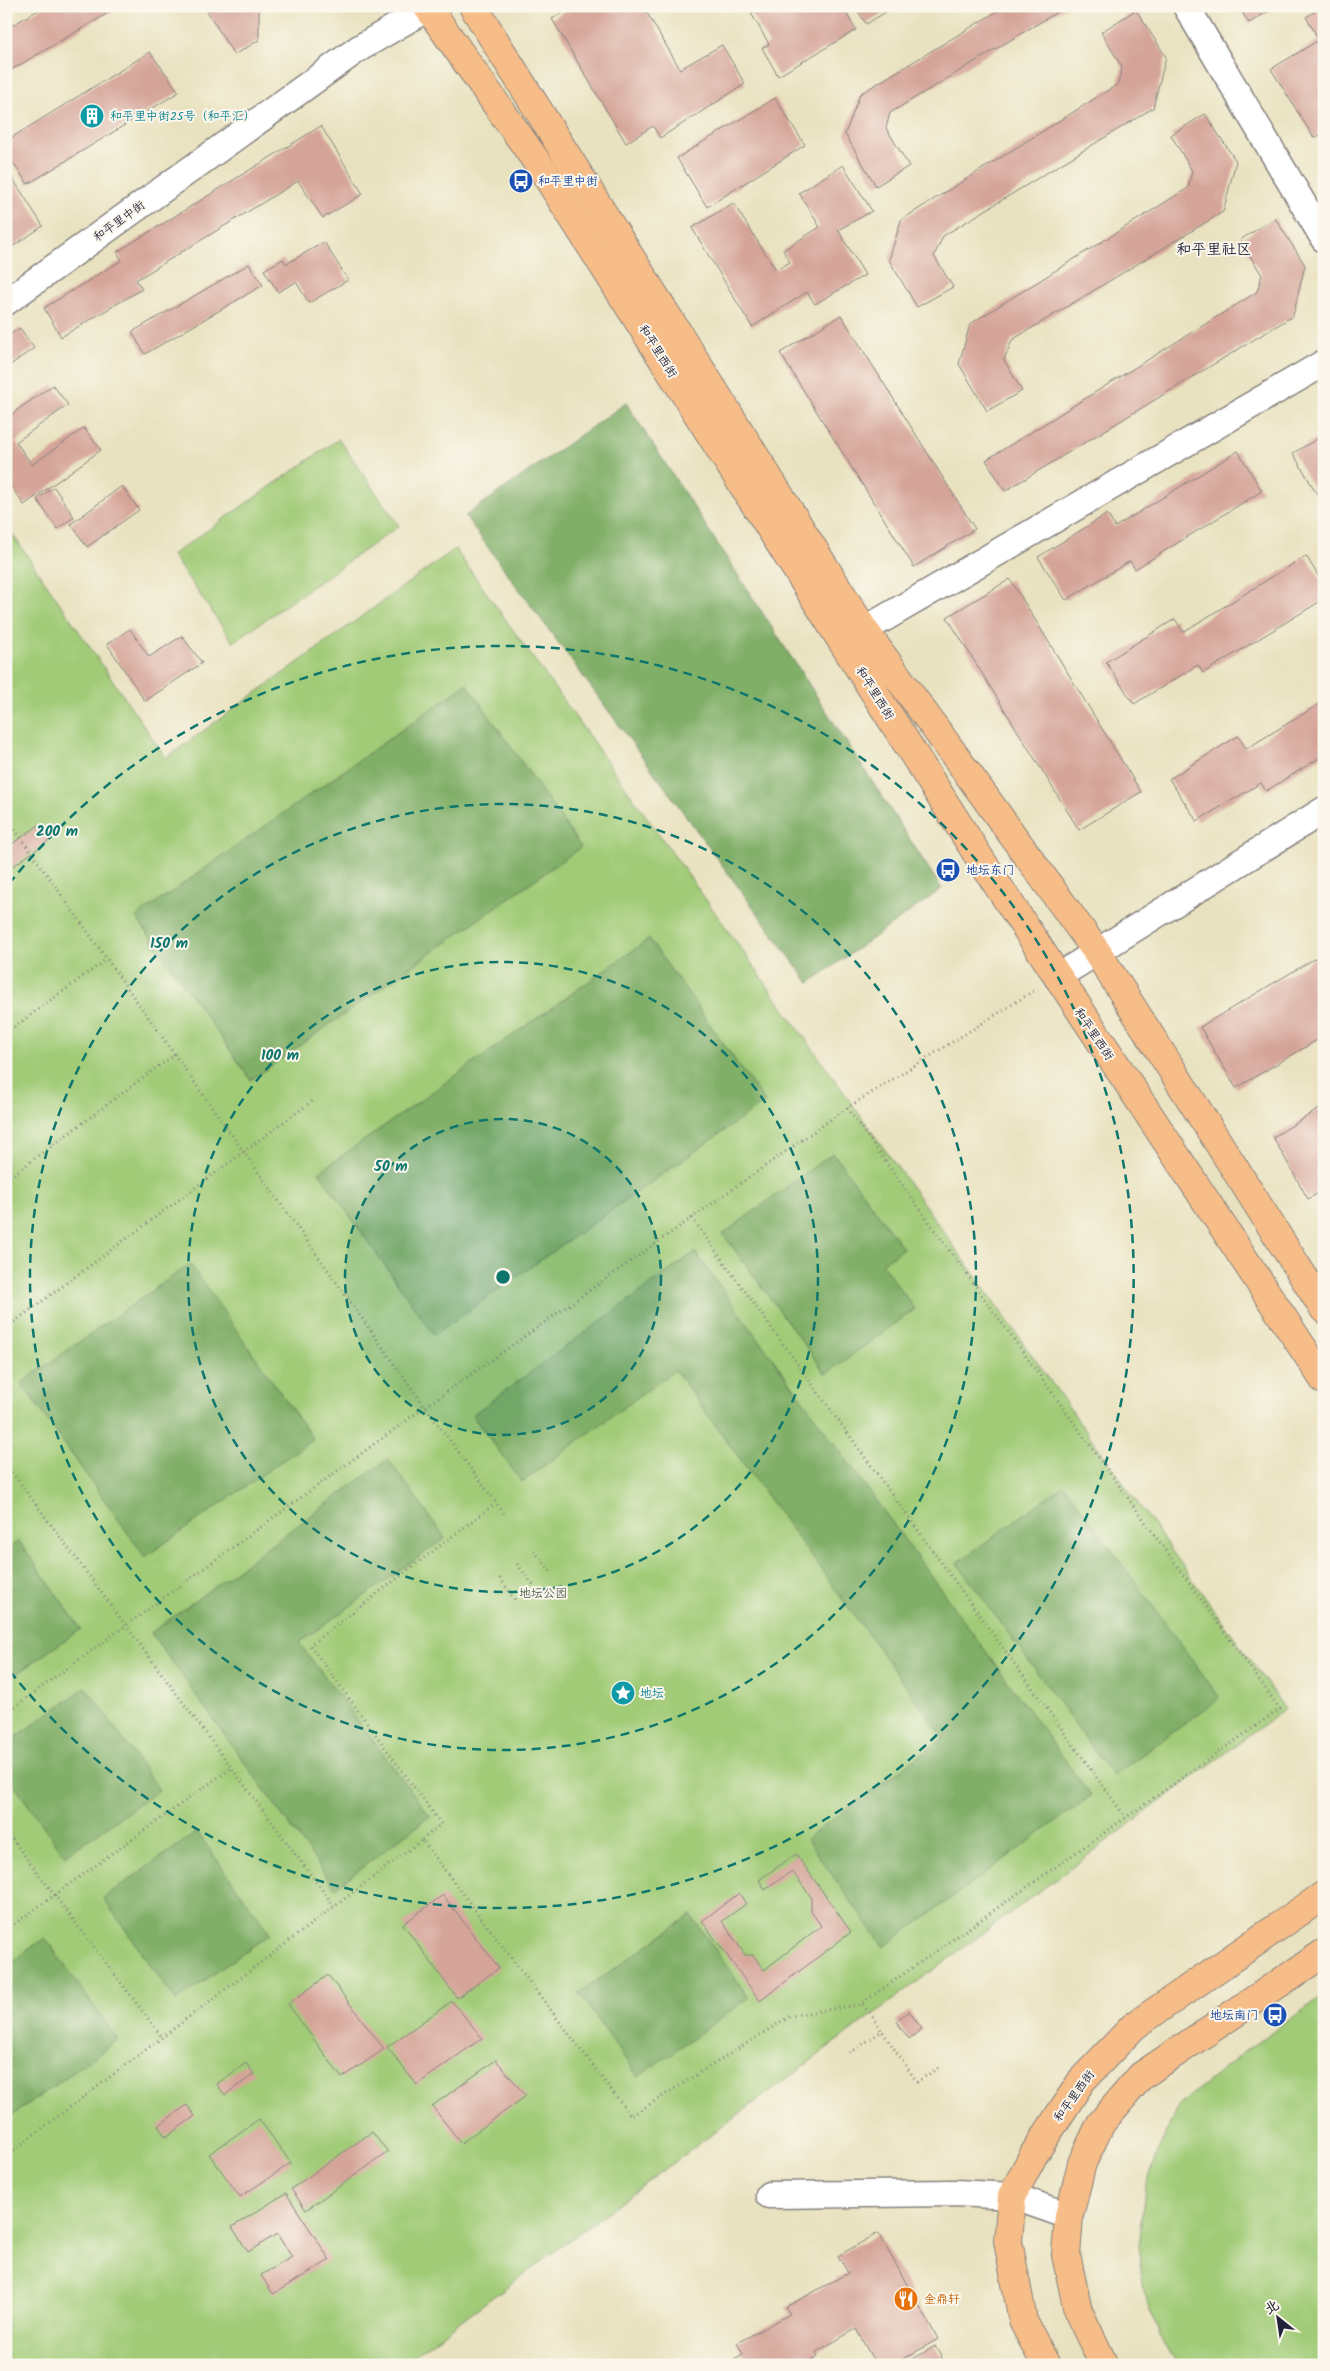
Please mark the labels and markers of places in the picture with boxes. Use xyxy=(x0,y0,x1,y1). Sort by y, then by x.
building icon: 和平里中街25号（和平汇） xyxy=(79,103,105,129)
place label: 和平里中街25号（和平汇） xyxy=(110,107,255,126)
bus stop icon: 和平里中街 xyxy=(508,168,534,194)
place label: 和平里中街 xyxy=(538,172,598,191)
bus stop icon: 地坛东门 xyxy=(935,857,961,883)
place label: 地坛东门 xyxy=(966,861,1014,880)
centre of rings xyxy=(494,1268,512,1286)
place icon: 地坛 xyxy=(610,1680,636,1706)
place label: 地坛 xyxy=(640,1684,664,1703)
bus stop icon: 地坛南门 xyxy=(1262,2002,1288,2028)
place label: 地坛南门 xyxy=(1210,2006,1258,2025)
restaurant icon: 金鼎轩 xyxy=(893,2286,919,2312)
place label: 金鼎轩 xyxy=(924,2290,960,2309)

